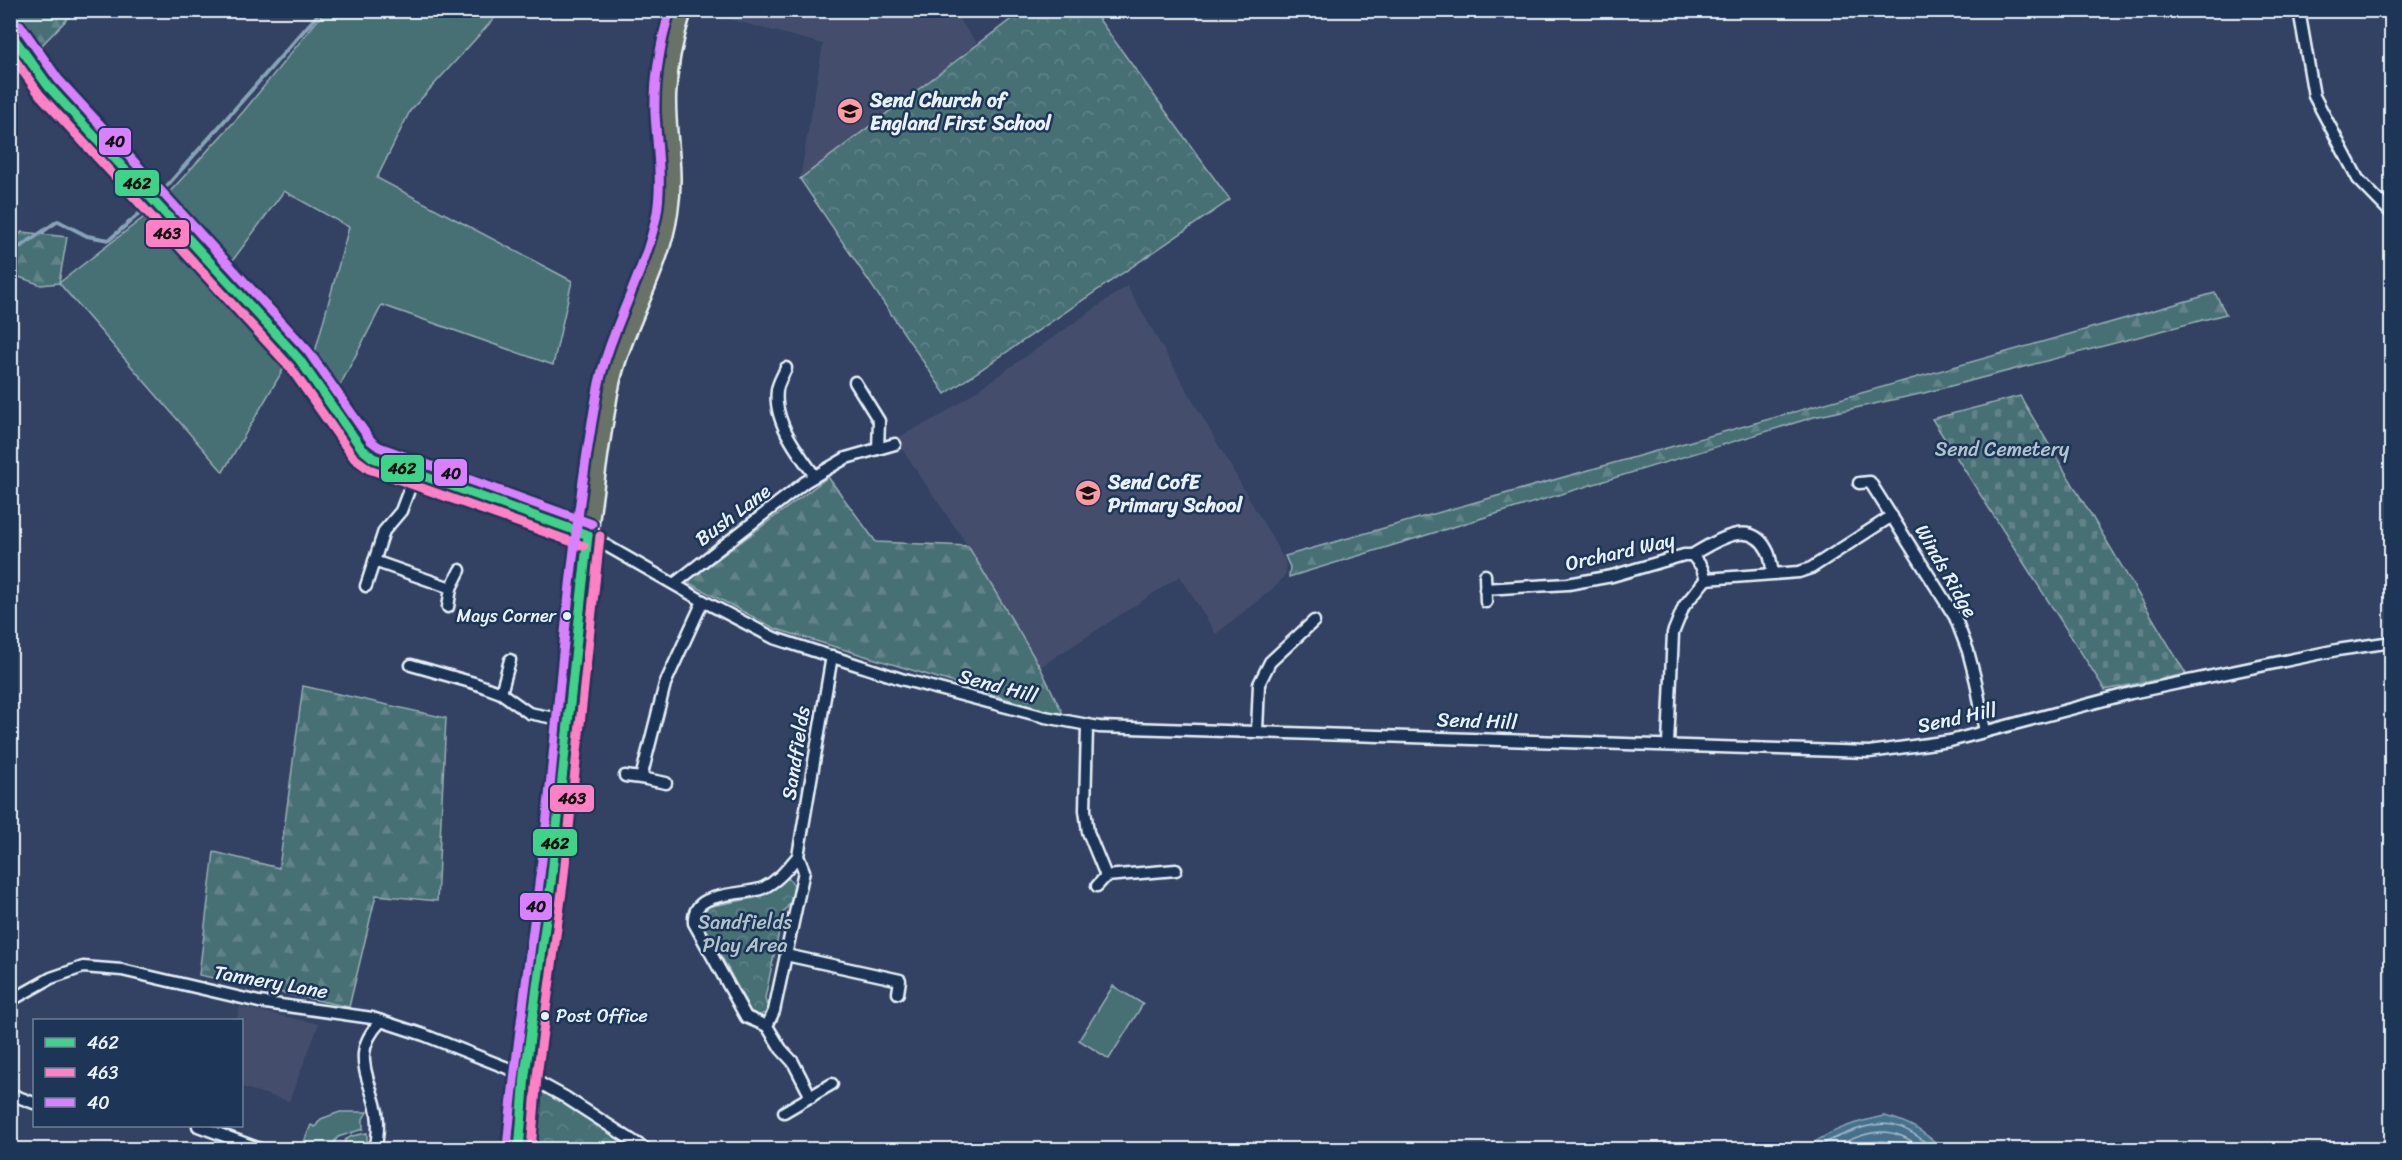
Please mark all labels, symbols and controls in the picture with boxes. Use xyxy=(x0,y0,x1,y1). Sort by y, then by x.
place label: Send Church of England First School xyxy=(869,83,1052,141)
school or university icon: Send Church of England First School xyxy=(835,96,865,126)
line badge: 40 xyxy=(98,127,132,156)
text: 40 xyxy=(104,127,125,156)
line badge: 462 xyxy=(114,169,160,197)
text: 462 xyxy=(122,169,152,198)
line badge: 463 xyxy=(145,219,190,248)
text: 463 xyxy=(152,219,181,248)
park label: Send Cemetery xyxy=(1935,432,2070,467)
line badge: 462 xyxy=(380,454,425,483)
text: 462 xyxy=(387,454,417,483)
line badge: 40 xyxy=(433,458,468,487)
text: 40 xyxy=(440,459,461,488)
place label: Send CofE Primary School xyxy=(1107,465,1243,523)
street label: Bush Lane xyxy=(687,474,779,555)
school or university icon: Send CofE Primary School xyxy=(1073,478,1103,508)
street label: Winds Ridge xyxy=(1905,517,1987,625)
street label: Orchard Way xyxy=(1562,522,1679,582)
place label: Mays Corner xyxy=(456,600,558,632)
marker: Mays Corner xyxy=(561,610,573,622)
street label: Send Hill xyxy=(955,659,1043,714)
street label: Send Hill xyxy=(1914,692,2001,743)
street label: Send Hill xyxy=(1436,702,1519,740)
street label: Sandfields xyxy=(771,703,821,802)
line badge: 463 xyxy=(549,784,595,813)
text: 463 xyxy=(557,784,586,813)
line badge: 462 xyxy=(532,828,578,857)
text: 462 xyxy=(540,829,570,858)
line badge: 40 xyxy=(519,892,553,921)
text: 40 xyxy=(525,892,546,921)
park label: Sandfields Play Area xyxy=(698,905,793,963)
street label: Tannery Lane xyxy=(211,955,331,1009)
place label: Post Office xyxy=(556,1000,648,1032)
marker: Post Office xyxy=(539,1010,551,1022)
legend xyxy=(33,1019,243,1127)
text: 462 xyxy=(87,1027,119,1059)
text: 463 xyxy=(87,1057,118,1089)
text: 40 xyxy=(87,1087,110,1119)

